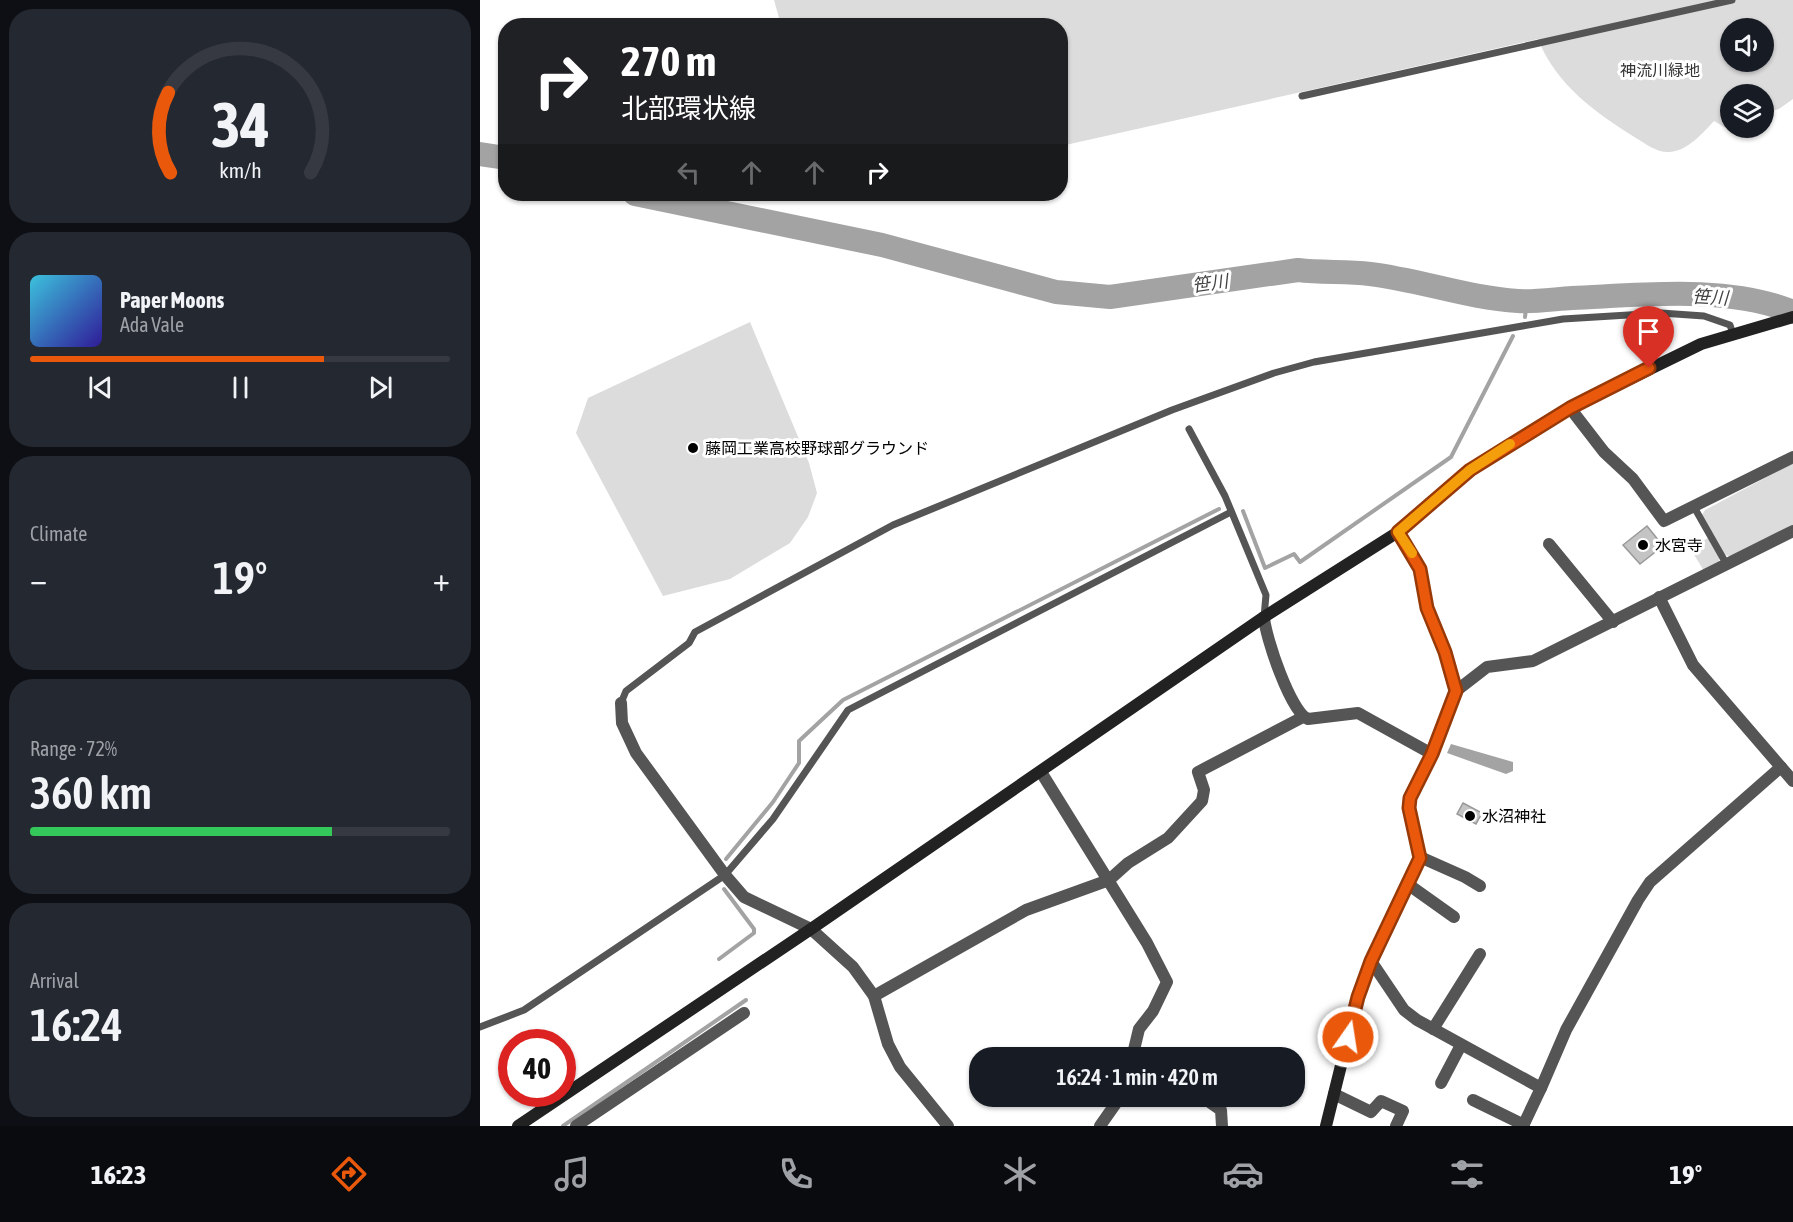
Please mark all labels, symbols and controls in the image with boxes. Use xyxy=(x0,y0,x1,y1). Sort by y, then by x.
map controls xyxy=(1720,18,1774,138)
button: sound xyxy=(1720,18,1774,72)
text: 270 m xyxy=(621,37,716,85)
icon: right xyxy=(522,42,600,120)
park label: 神流川緑地 xyxy=(1620,61,1700,79)
button: layers xyxy=(1720,84,1774,138)
text: 34 xyxy=(211,89,269,160)
text: 北部環状線 xyxy=(621,93,756,124)
icon: left xyxy=(672,156,705,189)
icon: ahead xyxy=(735,156,768,189)
icon: ahead xyxy=(798,156,831,189)
icon: right xyxy=(861,156,894,189)
text: km/h xyxy=(219,159,261,184)
water label: 笹川 xyxy=(1191,270,1231,296)
water label: 笹川 xyxy=(1691,286,1731,309)
text: Paper Moons xyxy=(120,287,224,313)
pin xyxy=(1623,306,1674,368)
text: Ada Vale xyxy=(120,313,184,336)
icon: arrive xyxy=(1632,315,1665,348)
icon: previous xyxy=(84,371,117,404)
icon: pause xyxy=(224,371,257,404)
icon: next xyxy=(364,371,397,404)
place label: 藤岡工業高校野球部グラウンド xyxy=(705,439,929,457)
marker: 藤岡工業高校野球部グラウンド xyxy=(686,441,700,455)
text: Climate xyxy=(30,522,87,545)
place label: 水宮寺 xyxy=(1655,536,1703,554)
marker: 水宮寺 xyxy=(1636,538,1650,552)
text: 19° xyxy=(213,552,267,604)
text: − xyxy=(30,560,47,598)
text: + xyxy=(433,560,450,598)
text: Range · 72% xyxy=(30,737,117,760)
text: 360 km xyxy=(30,767,152,819)
place label: 水沼神社 xyxy=(1482,807,1546,825)
marker: 水沼神社 xyxy=(1463,809,1477,823)
text: Arrival xyxy=(30,969,79,992)
text: 16:24 xyxy=(30,999,123,1051)
position arrow xyxy=(1316,1005,1380,1069)
speed limit sign: 40 xyxy=(498,1029,576,1107)
text: 16:24 · 1 min · 420 m xyxy=(1056,1064,1218,1090)
icon: directions xyxy=(328,1153,370,1195)
icon: music xyxy=(551,1153,593,1195)
icon: phone xyxy=(775,1153,817,1195)
icon: climate xyxy=(999,1153,1041,1195)
icon: car xyxy=(1222,1153,1264,1195)
icon: filters xyxy=(1446,1153,1488,1195)
text: 16:23 xyxy=(91,1159,146,1190)
text: 19° xyxy=(1669,1159,1702,1190)

